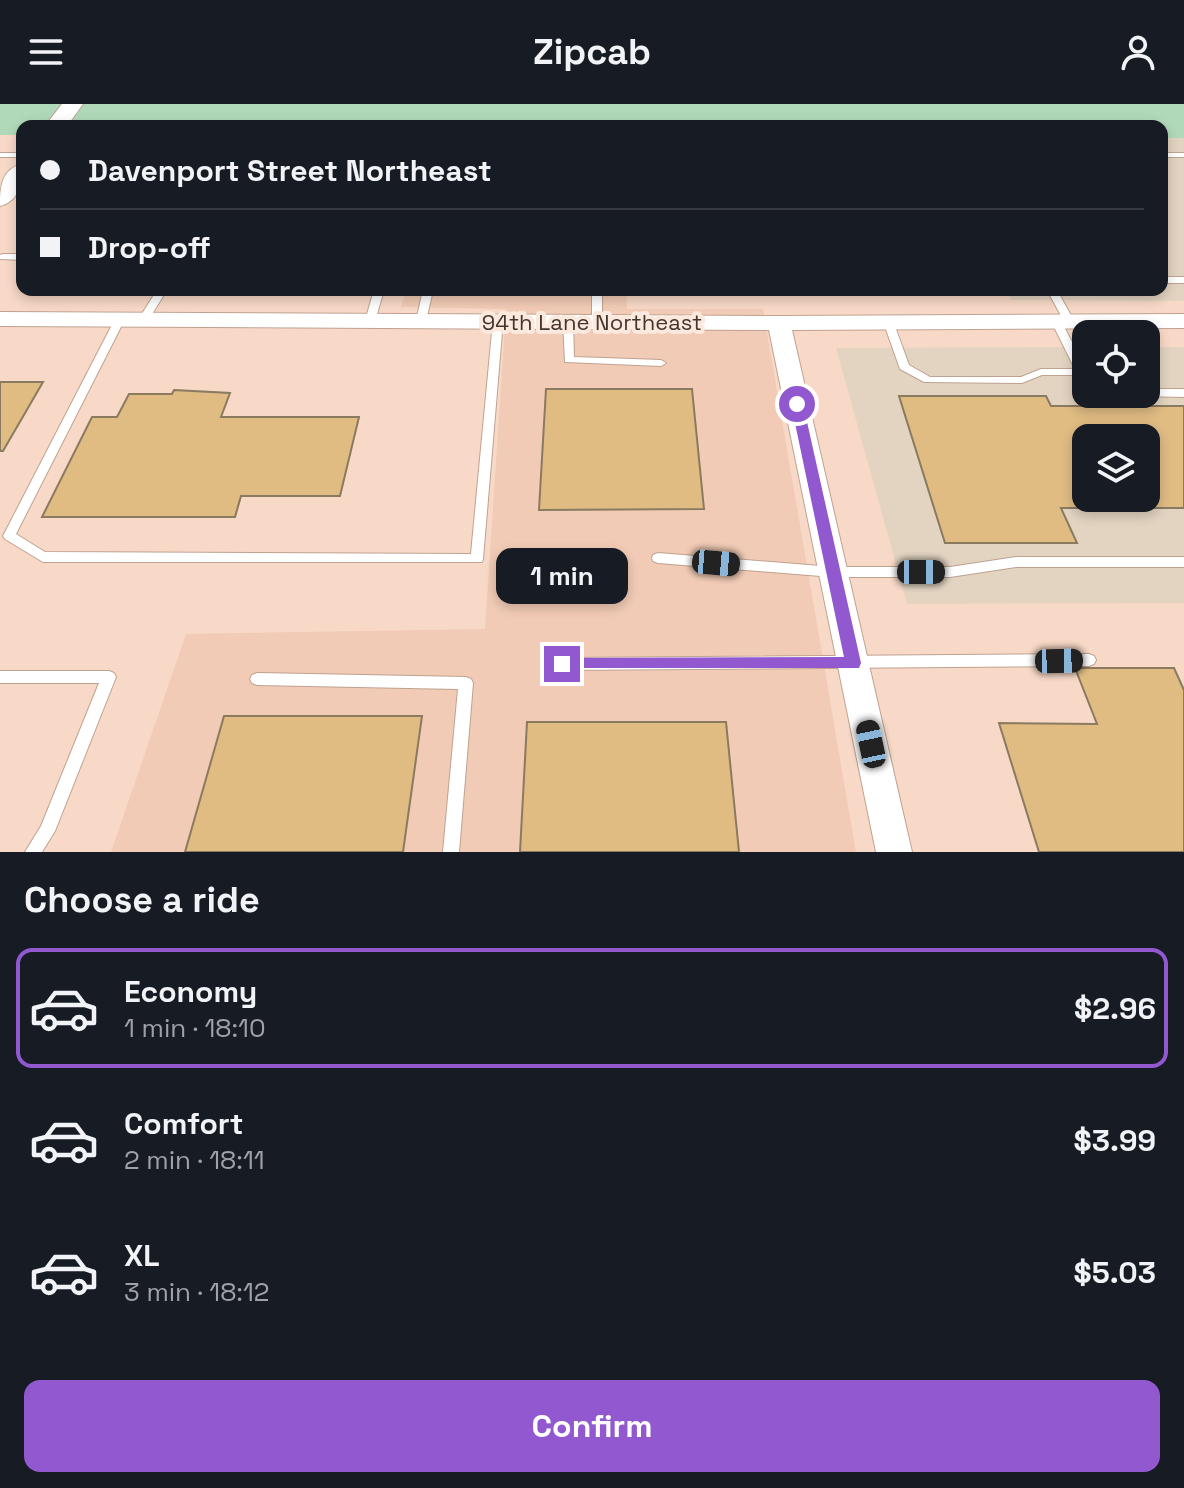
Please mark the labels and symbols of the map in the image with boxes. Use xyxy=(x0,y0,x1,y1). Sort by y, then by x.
street label: 94th Lane Northeast xyxy=(482,308,702,336)
route start xyxy=(779,386,815,422)
callout: 1 min xyxy=(496,548,628,604)
car xyxy=(691,549,741,577)
car xyxy=(897,560,945,584)
route end xyxy=(544,646,580,682)
car xyxy=(1035,649,1083,673)
car xyxy=(854,718,888,770)

